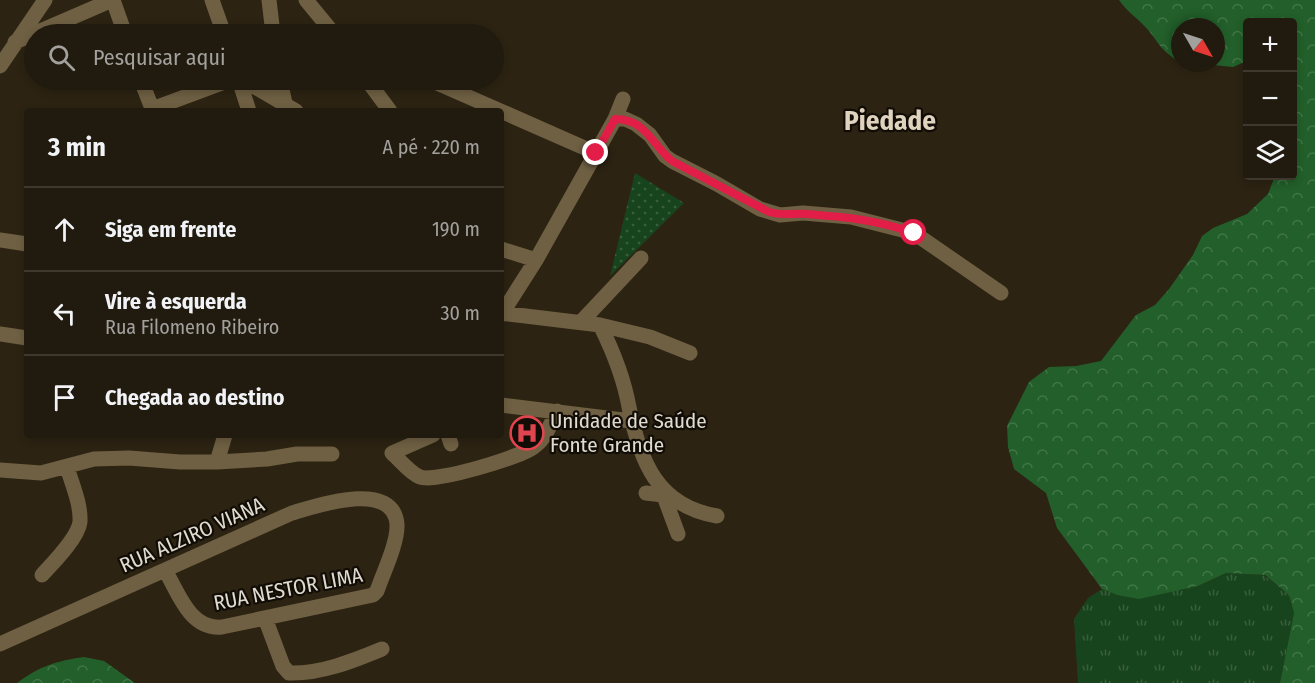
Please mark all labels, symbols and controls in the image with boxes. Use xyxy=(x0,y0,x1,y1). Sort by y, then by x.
north arrow xyxy=(1171,18,1225,72)
map controls xyxy=(1243,18,1297,180)
button: + xyxy=(1243,18,1297,72)
search box xyxy=(24,24,504,90)
icon: search xyxy=(45,41,78,74)
text: Pesquisar aqui xyxy=(93,44,225,71)
button: − xyxy=(1243,72,1297,126)
district label: Piedade xyxy=(844,105,936,137)
button: layers xyxy=(1243,126,1297,180)
text: 3 min xyxy=(48,132,106,163)
text: A pé · 220 m xyxy=(382,135,480,159)
route end xyxy=(582,139,608,165)
icon: ahead xyxy=(48,213,81,246)
text: Siga em frente xyxy=(105,216,236,243)
text: 190 m xyxy=(432,217,480,241)
route start xyxy=(900,219,926,245)
text: Vire à esquerda xyxy=(105,288,247,315)
icon: left xyxy=(48,297,81,330)
text: 30 m xyxy=(440,301,480,325)
text: Rua Filomeno Ribeiro xyxy=(105,315,279,339)
icon: arrive xyxy=(48,381,81,414)
text: Chegada ao destino xyxy=(105,384,285,411)
place label: Unidade de Saúde Fonte Grande xyxy=(550,408,707,458)
hospital icon: Unidade de Saúde Fonte Grande xyxy=(509,415,545,451)
street label: RUA ALZIRO VIANA xyxy=(116,491,268,579)
street label: RUA NESTOR LIMA xyxy=(211,562,365,616)

